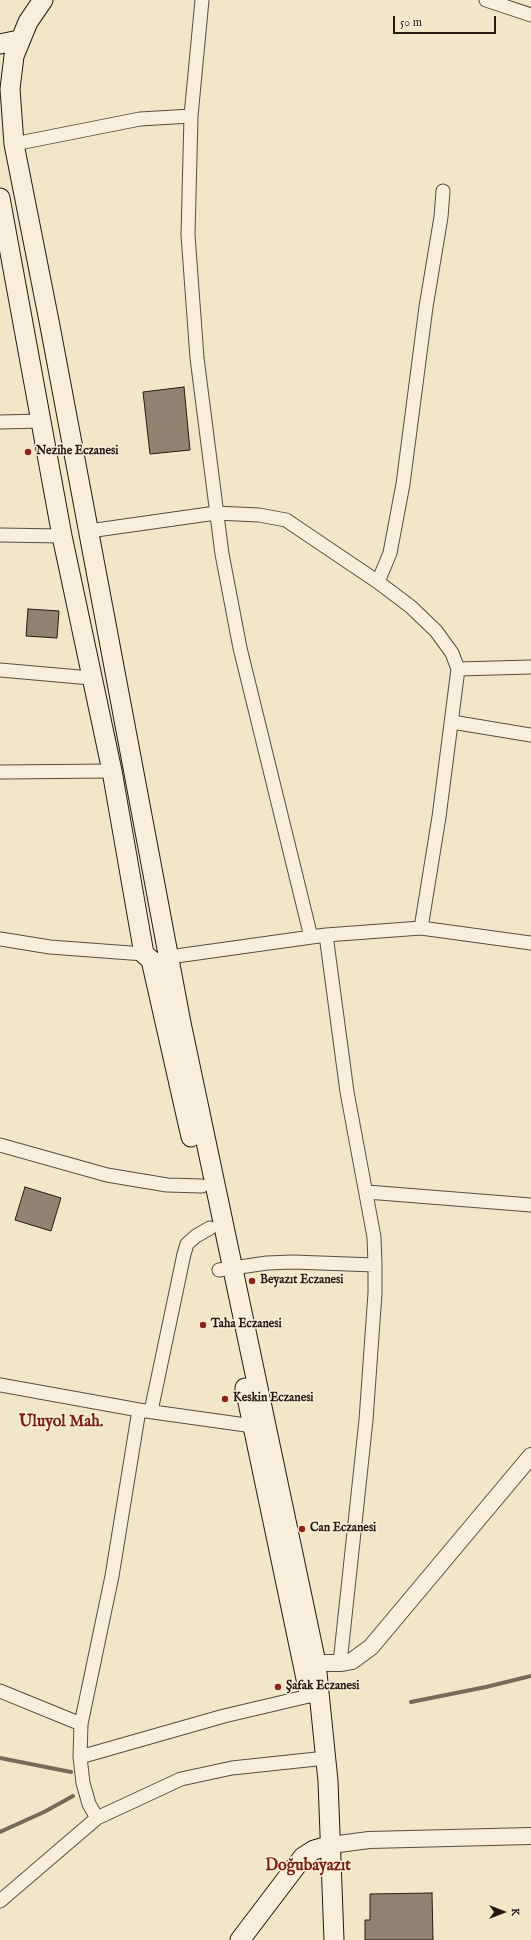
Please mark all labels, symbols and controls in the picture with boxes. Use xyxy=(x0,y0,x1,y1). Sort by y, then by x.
scale bar xyxy=(395,8,498,34)
text: 50 m xyxy=(400,15,422,30)
place label: Nezihe Eczanesi xyxy=(36,445,118,459)
marker: Nezihe Eczanesi xyxy=(23,447,33,457)
place label: Beyazıt Eczanesi xyxy=(260,1274,343,1288)
marker: Beyazıt Eczanesi xyxy=(247,1276,257,1286)
place label: Taha Eczanesi xyxy=(211,1318,282,1332)
marker: Taha Eczanesi xyxy=(198,1320,208,1330)
place label: Keskin Eczanesi xyxy=(233,1392,314,1406)
marker: Keskin Eczanesi xyxy=(220,1394,230,1404)
district label: Uluyol Mah. xyxy=(19,1413,103,1433)
place label: Can Eczanesi xyxy=(310,1522,376,1536)
marker: Can Eczanesi xyxy=(297,1524,307,1534)
place label: Şafak Eczanesi xyxy=(286,1680,359,1694)
marker: Şafak Eczanesi xyxy=(273,1682,283,1692)
district label: Doğubayazıt xyxy=(265,1857,351,1877)
north arrow xyxy=(483,1892,523,1932)
text: K xyxy=(508,1908,522,1916)

